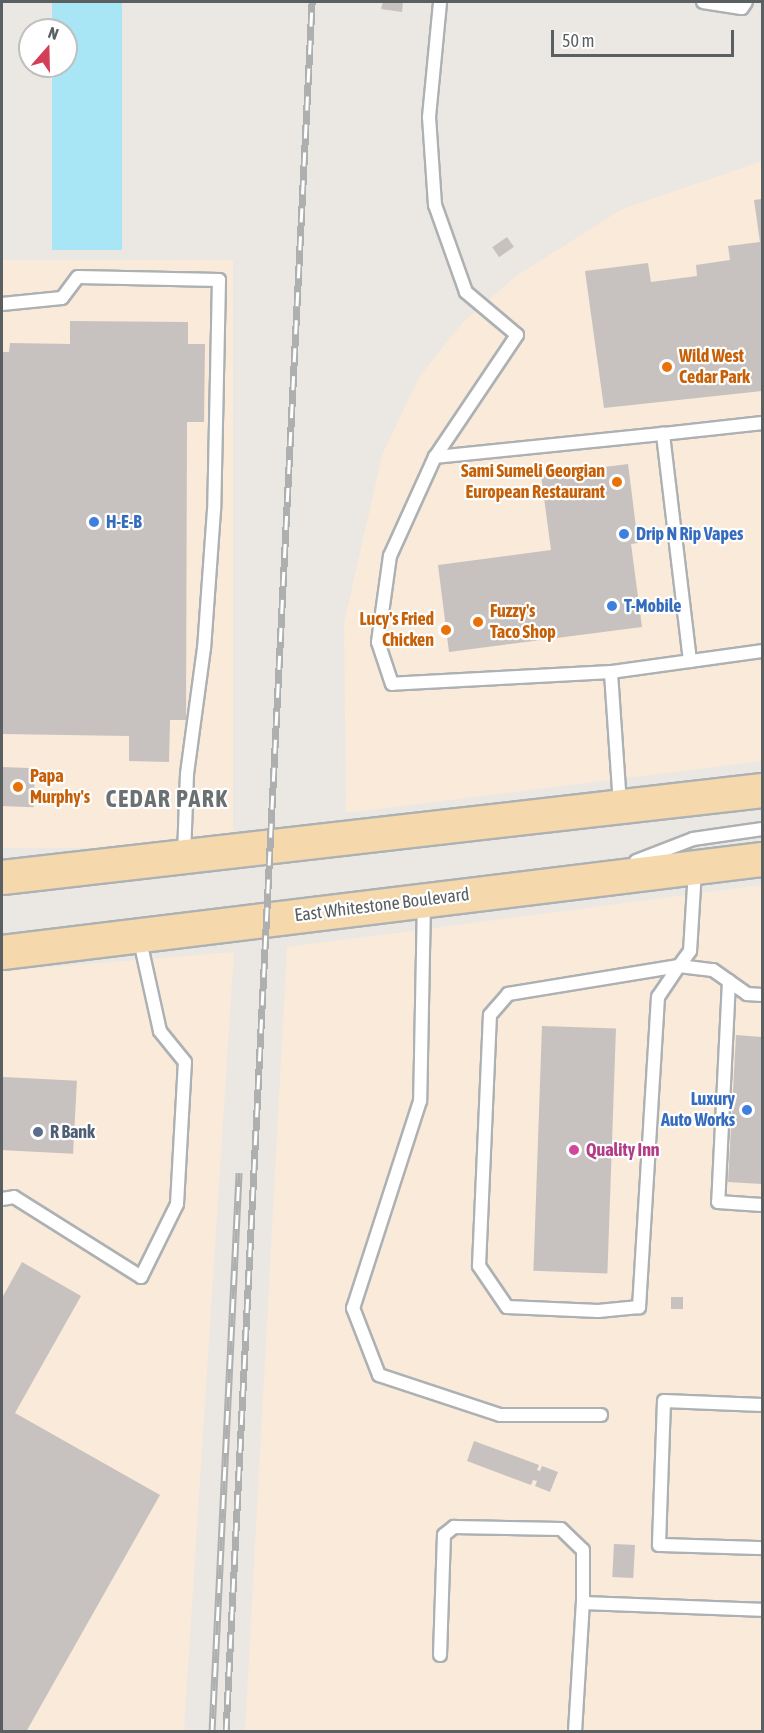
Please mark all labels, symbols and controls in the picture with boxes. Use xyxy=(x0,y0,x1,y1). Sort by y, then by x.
north arrow xyxy=(18,18,78,78)
scale bar xyxy=(554,18,737,56)
text: N xyxy=(46,23,61,43)
text: 50 m xyxy=(562,30,594,51)
place label: Wild West Cedar Park xyxy=(679,346,750,388)
marker: Wild West Cedar Park xyxy=(660,360,674,374)
place label: Sami Sumeli Georgian European Restaurant xyxy=(461,461,605,504)
marker: Sami Sumeli Georgian European Restaurant xyxy=(610,475,624,489)
place label: H-E-B xyxy=(106,511,142,533)
marker: H-E-B xyxy=(87,515,101,529)
place label: Drip N Rip Vapes xyxy=(636,523,743,545)
marker: Drip N Rip Vapes xyxy=(617,527,631,541)
place label: T-Mobile xyxy=(624,595,681,617)
marker: T-Mobile xyxy=(605,599,619,613)
place label: Fuzzy's Taco Shop xyxy=(490,601,556,644)
place label: Lucy's Fried Chicken xyxy=(360,609,434,652)
marker: Fuzzy's Taco Shop xyxy=(471,615,485,629)
marker: Lucy's Fried Chicken xyxy=(439,623,453,637)
place label: Papa Murphy's xyxy=(30,766,90,808)
marker: Papa Murphy's xyxy=(11,780,25,794)
district label: CEDAR PARK xyxy=(106,785,228,813)
street label: East Whitestone Boulevard xyxy=(293,884,471,926)
place label: Luxury Auto Works xyxy=(661,1089,735,1132)
marker: Luxury Auto Works xyxy=(740,1103,754,1117)
place label: R Bank xyxy=(50,1121,95,1143)
marker: R Bank xyxy=(31,1125,45,1139)
place label: Quality Inn xyxy=(586,1139,660,1161)
marker: Quality Inn xyxy=(567,1143,581,1157)

